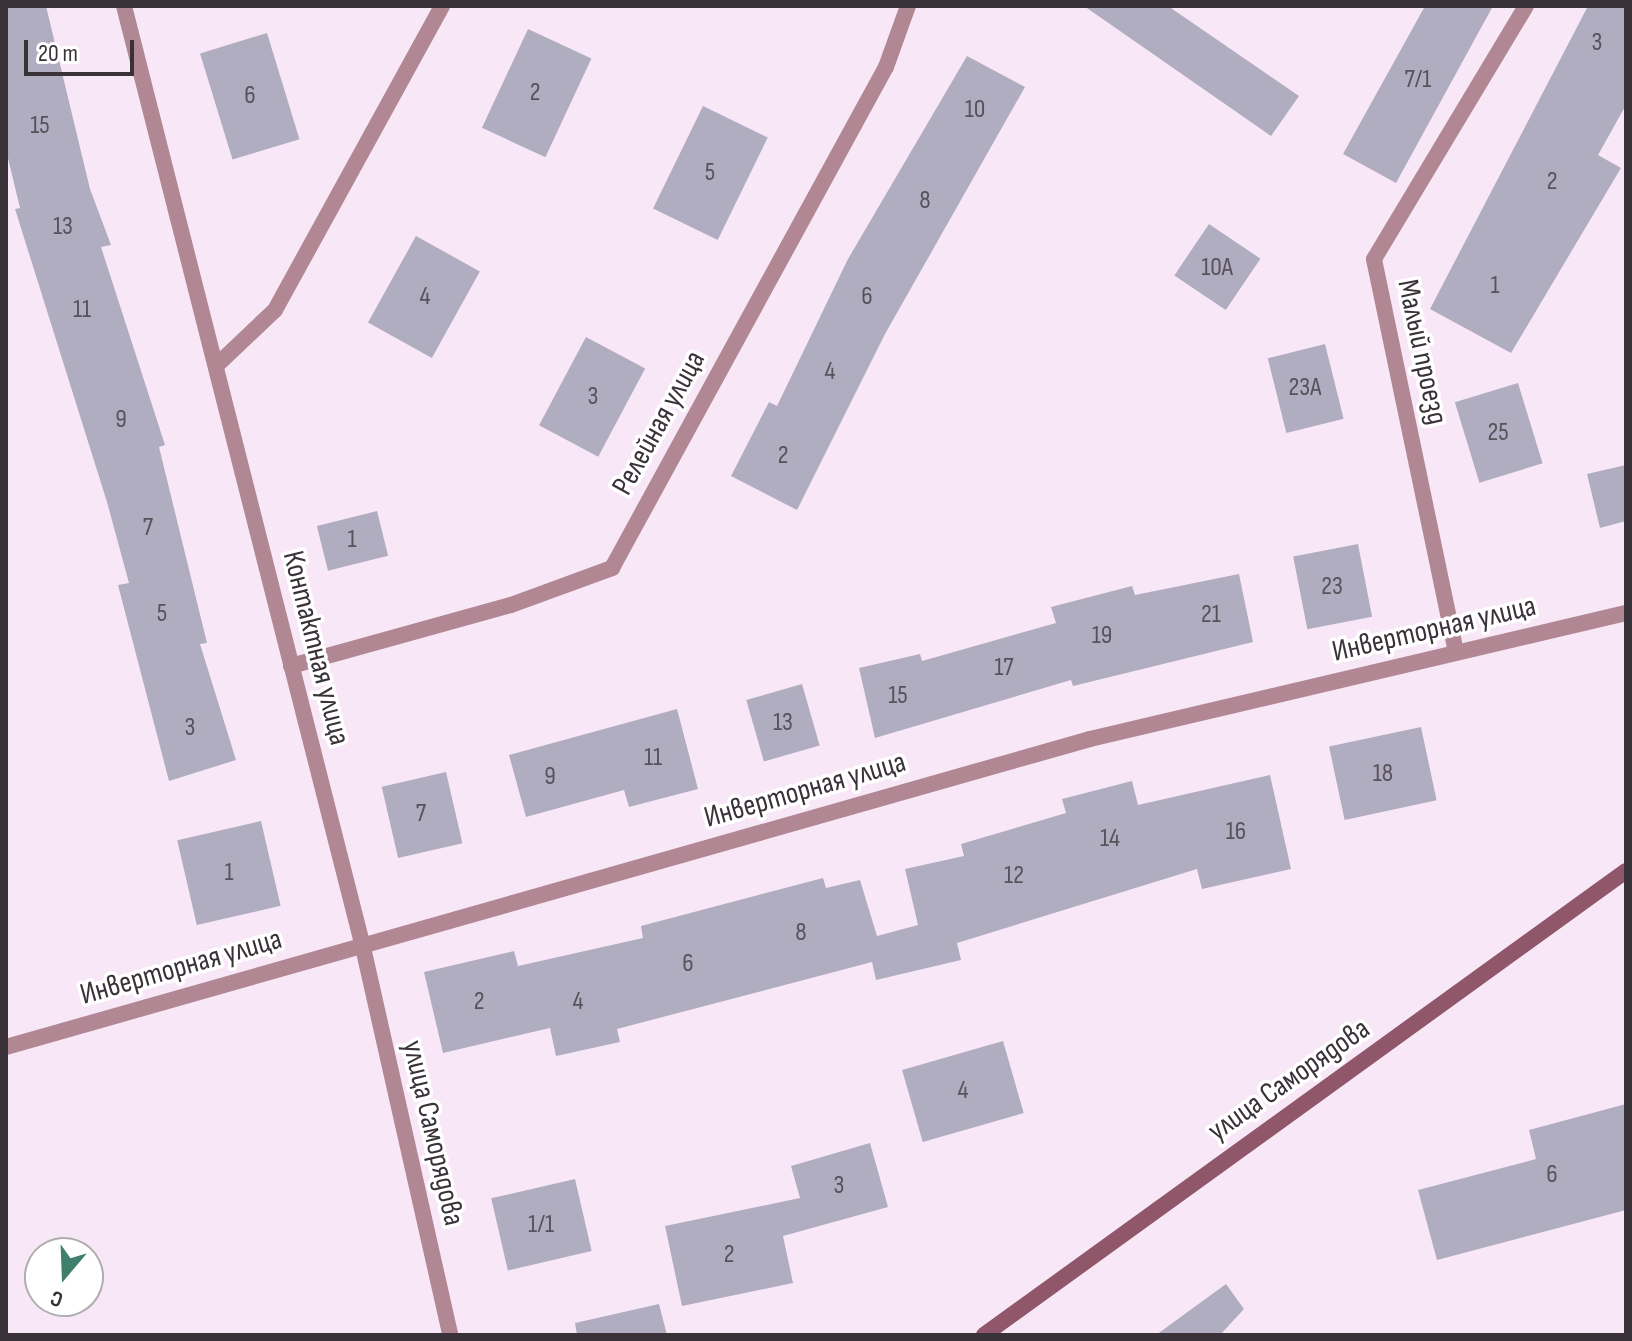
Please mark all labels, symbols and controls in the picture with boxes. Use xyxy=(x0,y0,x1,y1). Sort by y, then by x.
scale bar xyxy=(28,24,138,74)
house number: 3 xyxy=(1592,27,1602,59)
text: 20 m xyxy=(38,39,78,68)
house number: 7/1 xyxy=(1405,64,1431,96)
house number: 2 xyxy=(530,77,540,109)
house number: 6 xyxy=(244,80,256,112)
house number: 10 xyxy=(965,94,985,126)
house number: 15 xyxy=(30,110,50,142)
house number: 5 xyxy=(705,157,715,189)
house number: 2 xyxy=(1547,166,1557,198)
house number: 8 xyxy=(919,185,931,217)
house number: 13 xyxy=(53,211,73,243)
house number: 10А xyxy=(1201,252,1233,284)
house number: 1 xyxy=(1490,270,1500,302)
street label: Малый проезд xyxy=(1389,276,1455,428)
house number: 4 xyxy=(420,281,430,313)
house number: 6 xyxy=(861,281,873,313)
house number: 11 xyxy=(73,294,91,326)
street label: Релейная улица xyxy=(605,345,713,501)
house number: 4 xyxy=(825,356,835,388)
house number: 23А xyxy=(1289,372,1321,404)
house number: 3 xyxy=(588,381,598,413)
house number: 9 xyxy=(115,404,127,436)
house number: 25 xyxy=(1487,417,1509,449)
house number: 2 xyxy=(778,440,788,472)
house number: 7 xyxy=(143,512,153,544)
house number: 1 xyxy=(347,524,357,556)
street label: Контактная улица xyxy=(274,547,358,749)
house number: 23 xyxy=(1321,571,1343,603)
street label: Инверторная улица xyxy=(1329,588,1539,670)
house number: 5 xyxy=(157,598,167,630)
house number: 21 xyxy=(1201,599,1221,631)
house number: 19 xyxy=(1092,620,1112,652)
house number: 17 xyxy=(994,652,1014,684)
house number: 15 xyxy=(888,680,908,712)
house number: 13 xyxy=(773,707,793,739)
house number: 3 xyxy=(185,712,195,744)
house number: 11 xyxy=(644,742,662,774)
street label: Инверторная улица xyxy=(700,744,910,836)
house number: 18 xyxy=(1373,758,1393,790)
house number: 9 xyxy=(544,761,556,793)
house number: 7 xyxy=(416,798,426,830)
house number: 16 xyxy=(1226,816,1246,848)
house number: 14 xyxy=(1100,823,1120,855)
house number: 1 xyxy=(224,857,234,889)
house number: 12 xyxy=(1004,860,1024,892)
house number: 8 xyxy=(795,917,807,949)
street label: Инверторная улица xyxy=(76,921,286,1013)
house number: 6 xyxy=(682,948,694,980)
house number: 2 xyxy=(474,986,484,1018)
house number: 4 xyxy=(573,986,583,1018)
street label: улица Саморядова xyxy=(1201,1011,1377,1149)
street label: улица Саморядова xyxy=(394,1037,472,1229)
house number: 4 xyxy=(958,1075,968,1107)
house number: 6 xyxy=(1546,1159,1558,1191)
house number: 3 xyxy=(834,1170,844,1202)
house number: 1/1 xyxy=(528,1209,554,1241)
north arrow xyxy=(24,1237,104,1317)
house number: 2 xyxy=(724,1239,734,1271)
text: С xyxy=(47,1284,66,1313)

